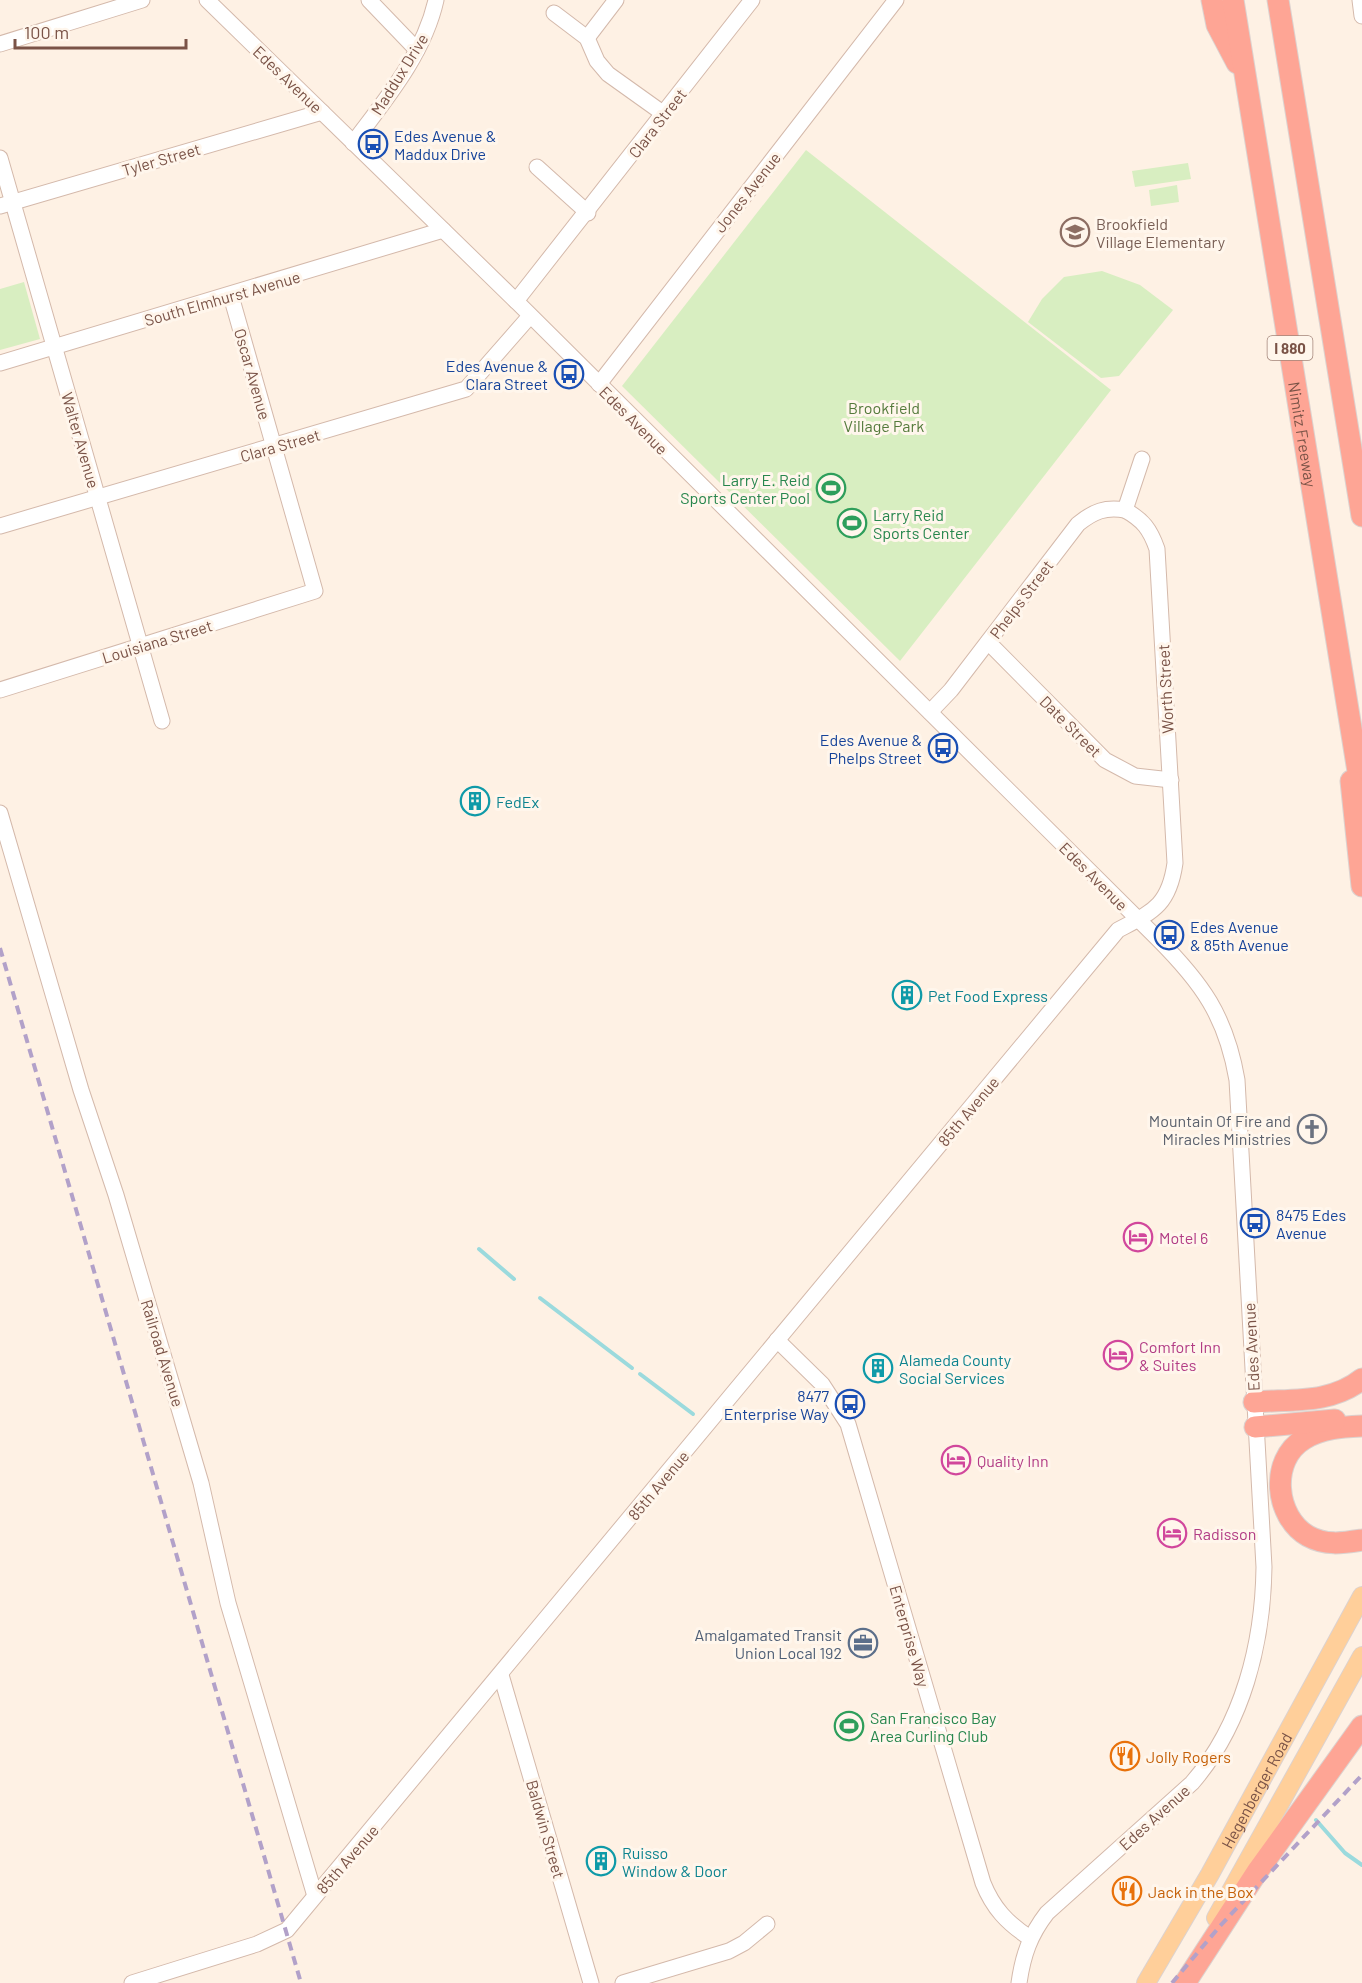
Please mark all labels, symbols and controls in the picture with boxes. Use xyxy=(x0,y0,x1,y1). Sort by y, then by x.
scale bar xyxy=(15,12,186,50)
text: 100 m xyxy=(24,21,69,43)
street label: Maddux Drive xyxy=(367,30,431,118)
street label: Edes Avenue xyxy=(250,41,326,117)
street label: Clara Street xyxy=(624,85,690,161)
place label: Edes Avenue & Maddux Drive xyxy=(394,126,496,163)
bus stop icon: Edes Avenue & Maddux Drive xyxy=(357,128,389,160)
street label: Tyler Street xyxy=(120,139,202,179)
street label: Jones Avenue xyxy=(710,148,784,236)
place label: Brookfield Village Elementary xyxy=(1096,214,1226,251)
school or university icon: Brookfield Village Elementary xyxy=(1059,216,1091,248)
street label: South Elmhurst Avenue xyxy=(142,267,302,329)
street label: Oscar Avenue xyxy=(231,326,275,422)
road number: I 880 xyxy=(1268,336,1312,360)
place label: Edes Avenue & Clara Street xyxy=(446,356,548,393)
bus stop icon: Edes Avenue & Clara Street xyxy=(553,358,585,390)
street label: Nimitz Freeway xyxy=(1285,380,1321,489)
street label: Edes Avenue xyxy=(596,382,672,458)
street label: Walter Avenue xyxy=(58,390,104,490)
park label: Brookfield Village Park xyxy=(844,398,924,435)
street label: Clara Street xyxy=(238,425,322,465)
place label: Larry E. Reid Sports Center Pool xyxy=(680,470,810,507)
sports icon: Larry E. Reid Sports Center Pool xyxy=(815,472,847,504)
place label: Larry Reid Sports Center xyxy=(873,505,970,542)
sports icon: Larry Reid Sports Center xyxy=(836,507,868,539)
street label: Phelps Street xyxy=(985,556,1057,642)
street label: Louisiana Street xyxy=(100,615,214,667)
street label: Worth Street xyxy=(1153,644,1177,734)
street label: Date Street xyxy=(1036,691,1106,761)
place label: Edes Avenue & Phelps Street xyxy=(820,730,922,767)
bus stop icon: Edes Avenue & Phelps Street xyxy=(927,732,959,764)
building icon: FedEx xyxy=(459,785,491,817)
place label: FedEx xyxy=(496,792,539,811)
street label: Edes Avenue xyxy=(1056,838,1132,914)
place label: Edes Avenue & 85th Avenue xyxy=(1190,917,1289,954)
bus stop icon: Edes Avenue & 85th Avenue xyxy=(1153,919,1185,951)
building icon: Pet Food Express xyxy=(891,979,923,1011)
place label: Pet Food Express xyxy=(928,986,1048,1005)
street label: 85th Avenue xyxy=(933,1072,1003,1150)
place label: Mountain Of Fire and Miracles Ministries xyxy=(1149,1111,1291,1148)
church icon: Mountain Of Fire and Miracles Ministries xyxy=(1296,1113,1328,1145)
place label: 8475 Edes Avenue xyxy=(1276,1205,1346,1242)
bus stop icon: 8475 Edes Avenue xyxy=(1239,1207,1271,1239)
hotel icon: Motel 6 xyxy=(1122,1221,1154,1253)
place label: Motel 6 xyxy=(1159,1228,1208,1247)
street label: Railroad Avenue xyxy=(138,1297,188,1409)
street label: Edes Avenue xyxy=(1239,1302,1263,1392)
place label: Comfort Inn & Suites xyxy=(1139,1337,1221,1374)
hotel icon: Comfort Inn & Suites xyxy=(1102,1339,1134,1371)
place label: Alameda County Social Services xyxy=(899,1350,1012,1387)
building icon: Alameda County Social Services xyxy=(862,1352,894,1384)
place label: 8477 Enterprise Way xyxy=(724,1386,830,1423)
bus stop icon: 8477 Enterprise Way xyxy=(834,1388,866,1420)
hotel icon: Quality Inn xyxy=(940,1444,972,1476)
street label: 85th Avenue xyxy=(623,1446,693,1524)
place label: Quality Inn xyxy=(977,1451,1049,1470)
hotel icon: Radisson xyxy=(1156,1517,1188,1549)
place label: Radisson xyxy=(1193,1524,1256,1543)
street label: Enterprise Way xyxy=(886,1583,934,1690)
place label: Amalgamated Transit Union Local 192 xyxy=(695,1625,842,1662)
office icon: Amalgamated Transit Union Local 192 xyxy=(847,1627,879,1659)
place label: San Francisco Bay Area Curling Club xyxy=(870,1708,997,1745)
sports icon: San Francisco Bay Area Curling Club xyxy=(833,1710,865,1742)
street label: Hegenberger Road xyxy=(1217,1729,1295,1851)
restaurant icon: Jolly Rogers xyxy=(1109,1740,1141,1772)
place label: Jolly Rogers xyxy=(1146,1747,1231,1766)
street label: Baldwin Street xyxy=(523,1778,569,1880)
street label: Edes Avenue xyxy=(1115,1780,1193,1854)
street label: 85th Avenue xyxy=(312,1821,382,1897)
place label: Ruisso Window & Door xyxy=(622,1843,728,1880)
building icon: Ruisso Window & Door xyxy=(585,1845,617,1877)
restaurant icon: Jack in the Box xyxy=(1111,1875,1143,1907)
place label: Jack in the Box xyxy=(1148,1882,1253,1901)

